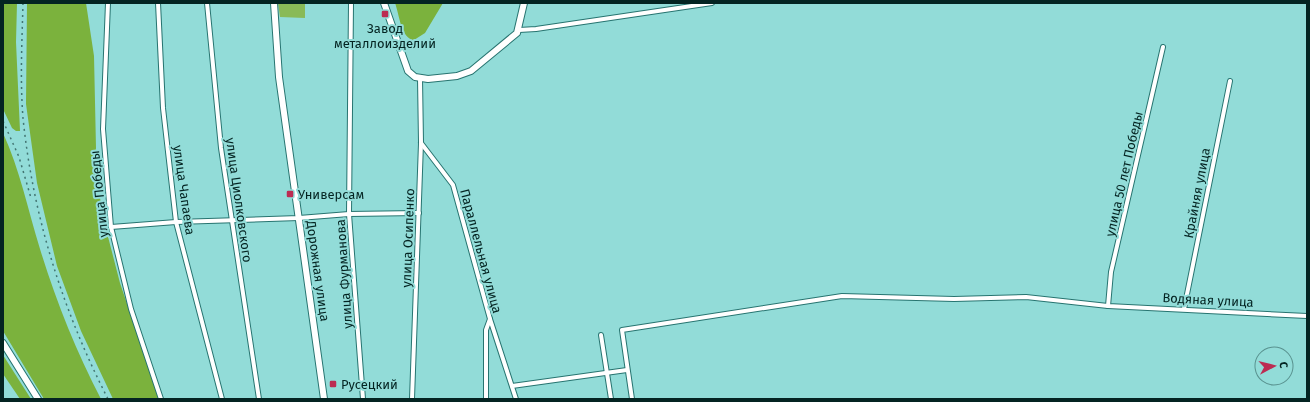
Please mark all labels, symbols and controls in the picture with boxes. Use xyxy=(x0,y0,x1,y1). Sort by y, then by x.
marker: Завод металлоизделий xyxy=(380,9,390,19)
place label: Завод металлоизделий xyxy=(334,21,436,51)
street label: улица 50 лет Победы xyxy=(1102,110,1146,238)
street label: улица Циолковского xyxy=(223,137,255,263)
street label: улица Чапаева xyxy=(170,144,198,236)
street label: Крайняя улица xyxy=(1181,146,1213,240)
street label: улица Победы xyxy=(87,150,111,238)
place label: Универсам xyxy=(298,187,364,202)
street label: Параллельная улица xyxy=(457,187,505,315)
street label: улица Осипенко xyxy=(399,188,417,288)
marker: Универсам xyxy=(285,189,295,199)
street label: Дорожная улица xyxy=(303,219,333,322)
street label: улица Фурманова xyxy=(333,219,355,329)
street label: Водяная улица xyxy=(1162,290,1254,310)
north arrow xyxy=(1254,346,1294,386)
text: С xyxy=(1277,361,1290,369)
place label: Русецкий xyxy=(341,377,398,392)
marker: Русецкий xyxy=(328,379,338,389)

